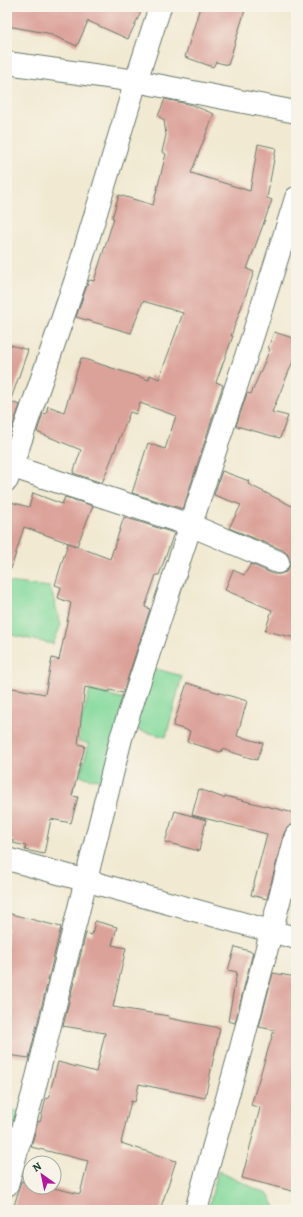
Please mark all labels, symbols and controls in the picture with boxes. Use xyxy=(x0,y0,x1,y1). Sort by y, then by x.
north arrow xyxy=(22,1155,62,1195)
text: N xyxy=(29,1159,44,1176)

